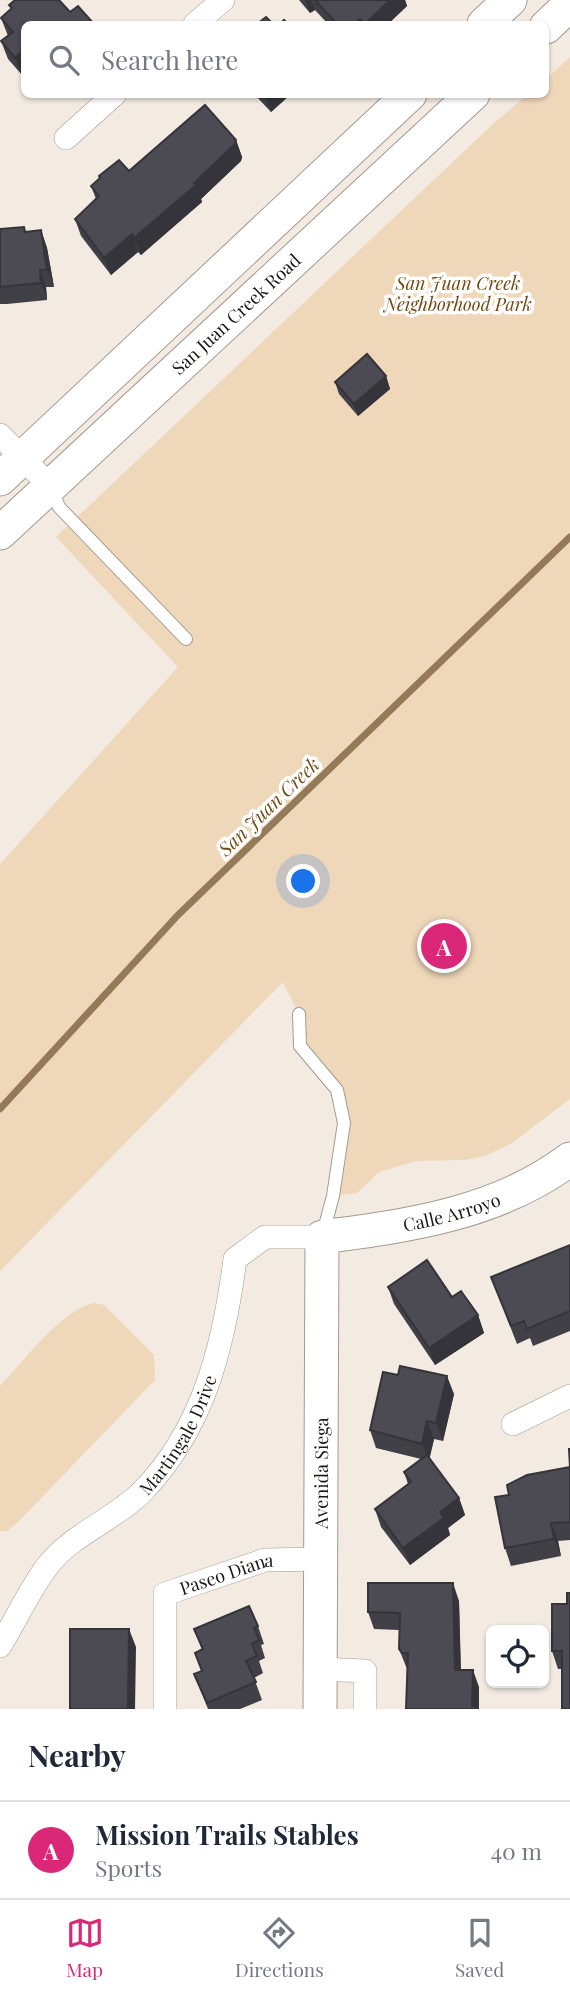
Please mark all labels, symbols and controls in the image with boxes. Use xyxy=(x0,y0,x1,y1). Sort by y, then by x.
search box xyxy=(21,21,549,98)
icon: search xyxy=(45,41,83,79)
text: Search here xyxy=(101,42,238,77)
street label: San Juan Creek Road xyxy=(166,248,306,380)
park label: San Juan Creek Neighborhood Park xyxy=(382,271,532,316)
water label: San Juan Creek xyxy=(211,751,324,862)
your location xyxy=(286,864,320,898)
pin: A xyxy=(421,920,467,972)
street label: Calle Arroyo xyxy=(401,1187,504,1237)
street label: Martingale Drive xyxy=(134,1372,222,1500)
street label: Avenida Siega xyxy=(309,1417,333,1530)
street label: Paseo Diana xyxy=(176,1548,274,1600)
map controls xyxy=(486,1625,549,1688)
button: locate xyxy=(486,1625,549,1688)
text: Nearby xyxy=(28,1735,126,1775)
text: Mission Trails Stables xyxy=(95,1817,359,1852)
text: A xyxy=(43,1835,59,1866)
text: 40 m xyxy=(491,1835,542,1866)
text: Sports xyxy=(95,1852,162,1883)
tab: Map xyxy=(66,1914,104,1982)
tab: Directions xyxy=(235,1914,324,1982)
tab: Saved xyxy=(455,1914,504,1982)

